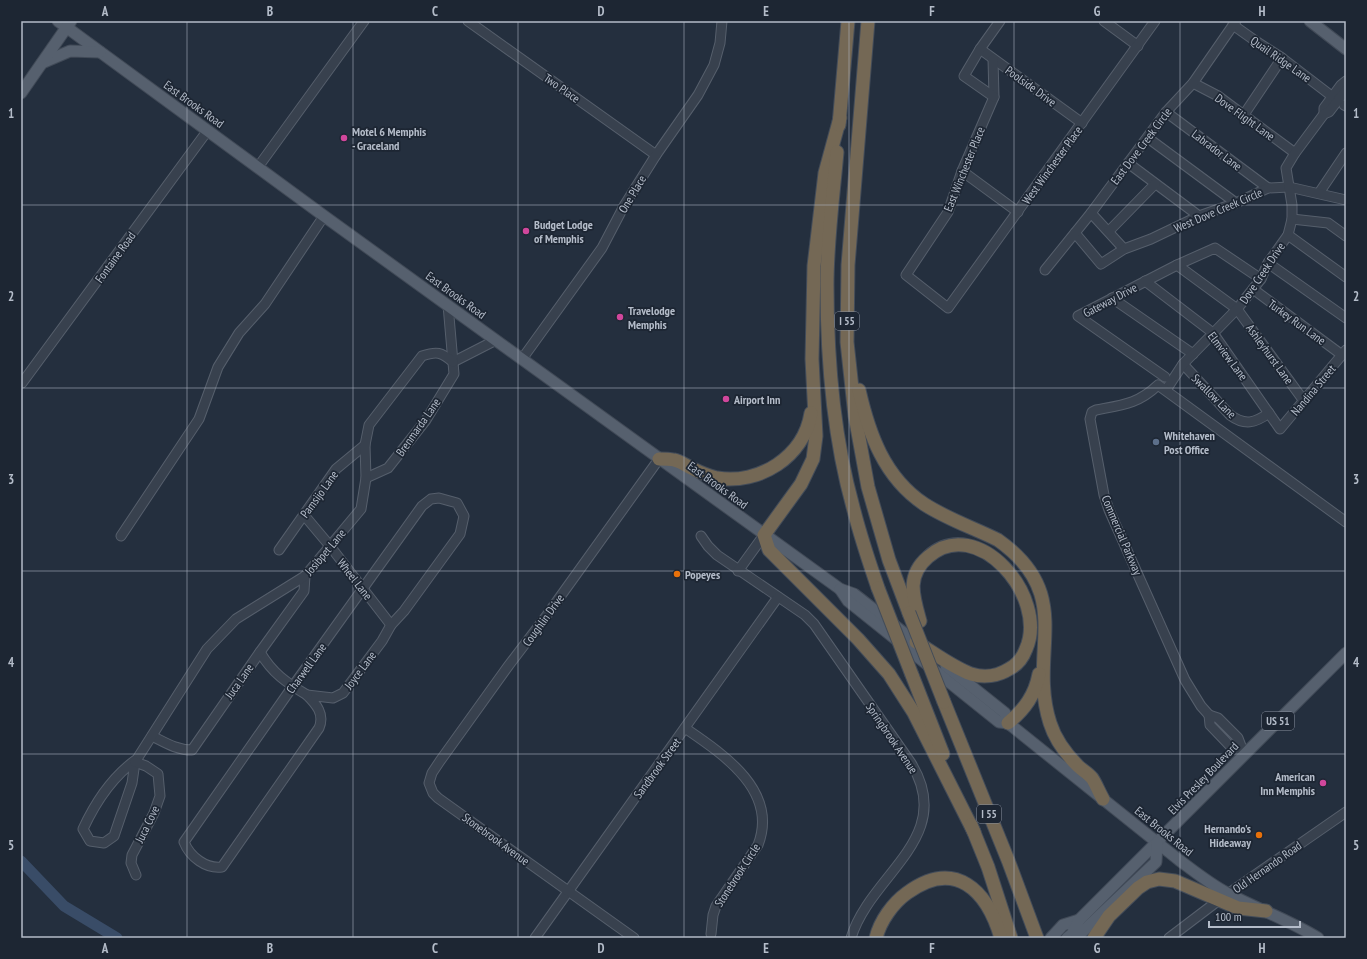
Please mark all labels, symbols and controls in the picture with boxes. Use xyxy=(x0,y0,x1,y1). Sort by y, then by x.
text: A xyxy=(101,3,109,20)
text: B xyxy=(267,3,273,20)
text: C xyxy=(432,3,438,20)
text: D xyxy=(598,3,605,20)
text: E xyxy=(763,3,769,20)
text: F xyxy=(929,3,935,20)
text: G xyxy=(1094,3,1101,20)
text: H xyxy=(1259,3,1266,20)
street label: Quail Ridge Lane xyxy=(1248,33,1314,85)
street label: Poolside Drive xyxy=(1003,62,1059,110)
street label: Two Place xyxy=(541,70,583,106)
street label: East Brooks Road xyxy=(161,77,227,131)
street label: Dove Flight Lane xyxy=(1212,90,1278,144)
text: 1 xyxy=(8,105,14,122)
street label: East Dove Creek Circle xyxy=(1107,105,1175,187)
text: 1 xyxy=(1353,105,1359,122)
street label: West Winchester Place xyxy=(1019,123,1085,207)
place label: Motel 6 Memphis - Graceland xyxy=(352,124,426,153)
street label: East Winchester Place xyxy=(940,124,988,214)
street label: Labrador Lane xyxy=(1189,126,1245,174)
marker: Motel 6 Memphis - Graceland xyxy=(339,133,349,143)
street label: One Place xyxy=(615,172,649,216)
street label: West Dove Creek Circle xyxy=(1171,185,1265,235)
place label: Budget Lodge of Memphis xyxy=(534,217,593,246)
marker: Budget Lodge of Memphis xyxy=(521,226,531,236)
street label: Fontaine Road xyxy=(91,229,139,285)
street label: Dove Creek Drive xyxy=(1236,239,1288,306)
street label: East Brooks Road xyxy=(423,268,489,322)
street label: Gateway Drive xyxy=(1080,279,1140,321)
text: 2 xyxy=(8,288,14,305)
text: 2 xyxy=(1353,288,1359,305)
street label: Turkey Run Lane xyxy=(1265,296,1329,348)
place label: Travelodge Memphis xyxy=(628,303,675,332)
marker: Travelodge Memphis xyxy=(615,312,625,322)
road number: I 55 xyxy=(835,312,859,330)
street label: Ashleyhurst Lane xyxy=(1243,321,1297,387)
street label: Elmview Lane xyxy=(1205,329,1251,383)
street label: Nandina Street xyxy=(1287,361,1339,418)
street label: Swallow Lane xyxy=(1189,371,1239,421)
place label: Airport Inn xyxy=(733,392,780,407)
marker: Airport Inn xyxy=(721,394,731,404)
street label: Brenmarda Lane xyxy=(393,395,444,459)
place label: Whitehaven Post Office xyxy=(1163,428,1215,457)
marker: Whitehaven Post Office xyxy=(1151,437,1161,447)
street label: East Brooks Road xyxy=(685,458,751,512)
street label: Pamsijo Lane xyxy=(297,468,341,520)
text: 3 xyxy=(8,471,14,488)
text: 3 xyxy=(1353,471,1359,488)
street label: Commercial Parkway xyxy=(1098,493,1146,578)
street label: Josibpet Lane xyxy=(301,526,349,579)
street label: Wheel Lane xyxy=(334,555,376,603)
place label: Popeyes xyxy=(685,567,720,582)
marker: Popeyes xyxy=(672,569,682,579)
street label: Coughlin Drive xyxy=(519,591,567,649)
street label: Charwell Lane xyxy=(283,640,329,696)
street label: Joyce Lane xyxy=(340,648,379,693)
text: 4 xyxy=(8,654,15,671)
text: 4 xyxy=(1353,654,1360,671)
street label: Juca Lane xyxy=(221,660,257,702)
street label: Springbrook Avenue xyxy=(863,700,921,776)
road number: US 51 xyxy=(1262,712,1294,730)
street label: Sandbrook Street xyxy=(630,734,684,801)
street label: Elvis Presley Boulevard xyxy=(1165,739,1241,817)
place label: American Inn Memphis xyxy=(1260,769,1315,798)
marker: American Inn Memphis xyxy=(1318,778,1328,788)
street label: Juca Cove xyxy=(131,803,162,846)
street label: East Brooks Road xyxy=(1132,803,1196,859)
road number: I 55 xyxy=(977,805,1001,823)
street label: Stonebrook Avenue xyxy=(459,810,533,868)
place label: Hernando's Hideaway xyxy=(1204,821,1251,850)
marker: Hernando's Hideaway xyxy=(1254,830,1264,840)
text: 5 xyxy=(8,837,14,854)
text: 5 xyxy=(1353,837,1359,854)
street label: Old Hernando Road xyxy=(1230,838,1304,896)
street label: Stonebrook Circle xyxy=(711,840,763,910)
scale bar xyxy=(1209,903,1300,929)
text: 100 m xyxy=(1215,909,1242,924)
text: A xyxy=(101,940,109,957)
text: B xyxy=(267,940,273,957)
text: C xyxy=(432,940,438,957)
text: D xyxy=(598,940,605,957)
text: E xyxy=(763,940,769,957)
text: F xyxy=(929,940,935,957)
text: G xyxy=(1094,940,1101,957)
text: H xyxy=(1259,940,1266,957)

